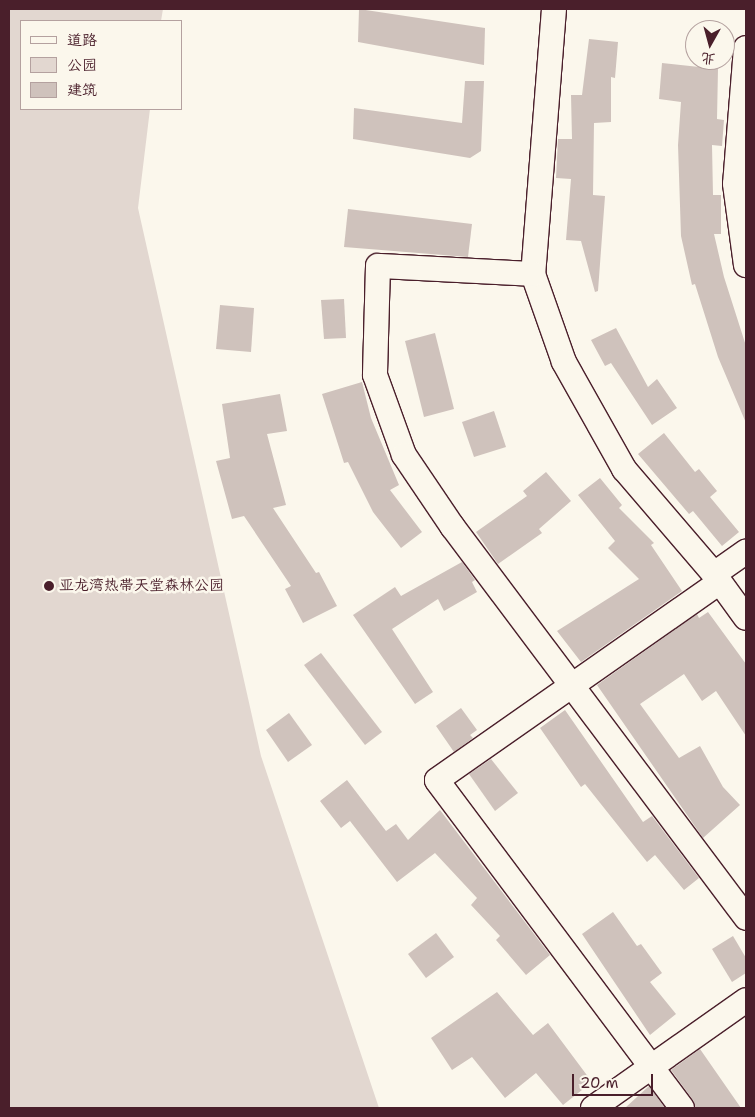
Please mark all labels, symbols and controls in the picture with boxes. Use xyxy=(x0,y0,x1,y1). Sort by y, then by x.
legend xyxy=(20,20,182,110)
north arrow xyxy=(685,20,735,70)
text: 道路 xyxy=(67,30,97,50)
text: 北 xyxy=(700,49,716,69)
text: 公园 xyxy=(67,55,97,75)
text: 建筑 xyxy=(67,80,97,100)
place label: 亚龙湾热带天堂森林公园 xyxy=(59,577,224,595)
marker: 亚龙湾热带天堂森林公园 xyxy=(43,580,55,592)
scale bar xyxy=(575,1064,656,1096)
text: 20 m xyxy=(580,1073,619,1093)

